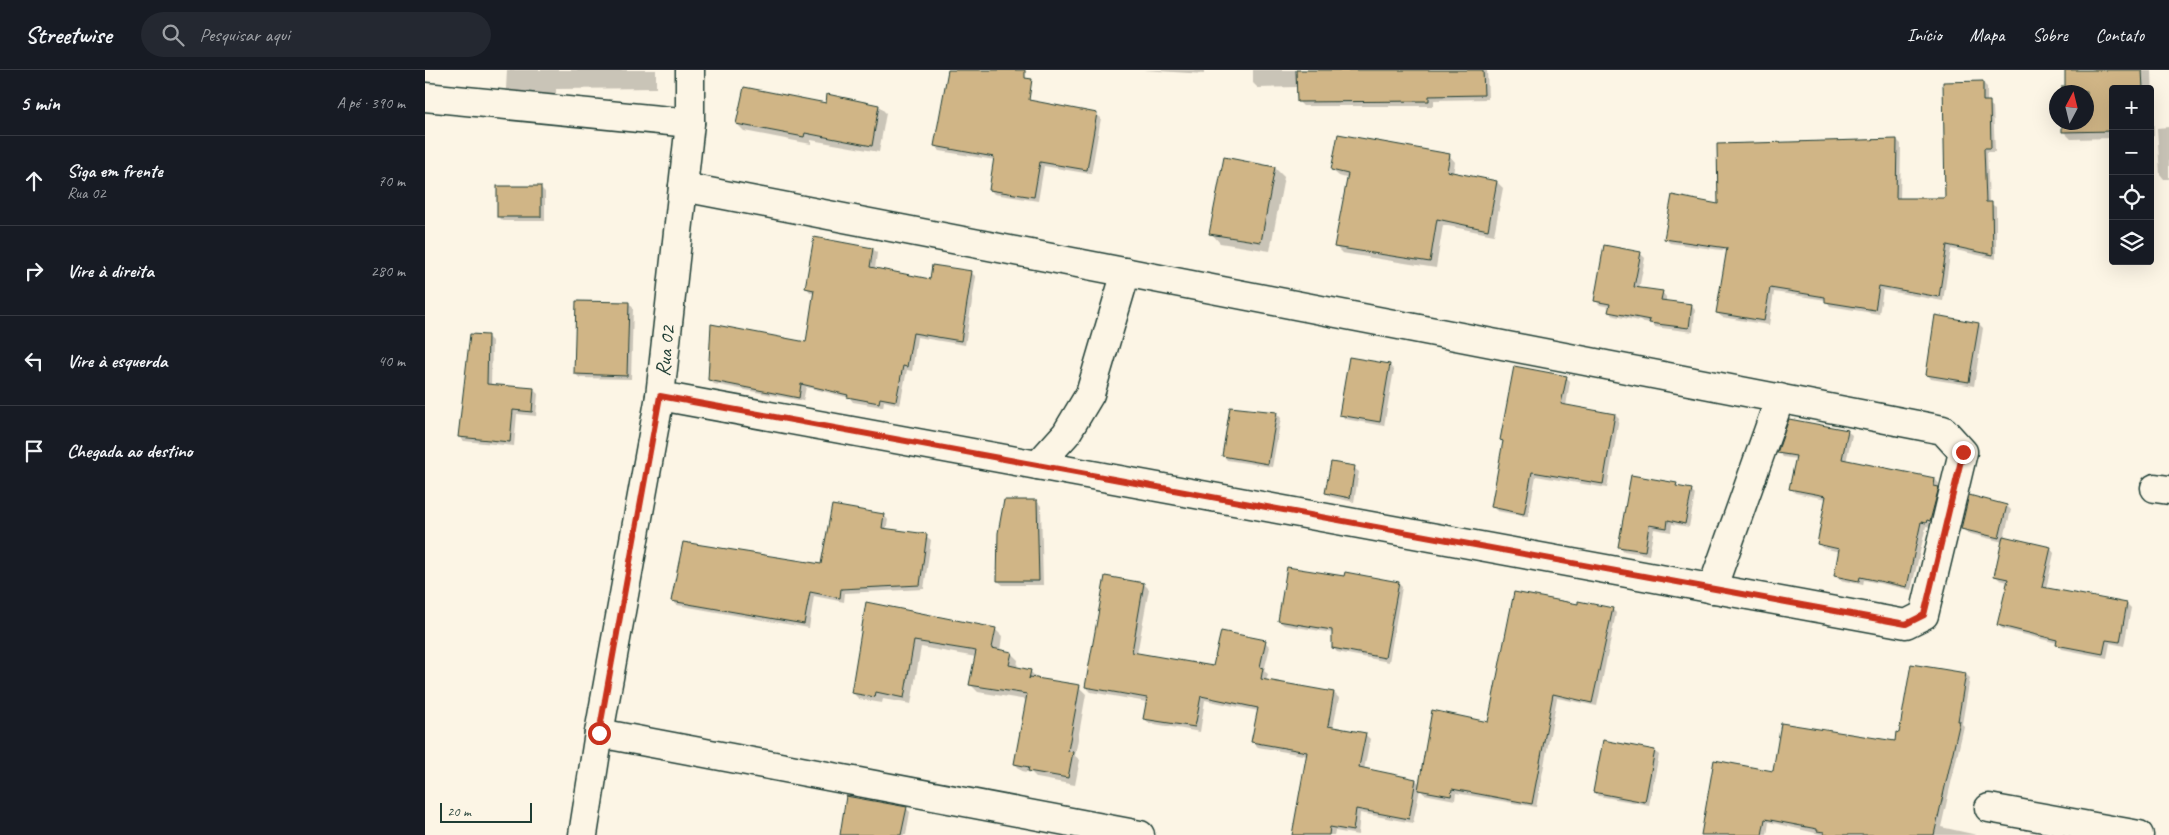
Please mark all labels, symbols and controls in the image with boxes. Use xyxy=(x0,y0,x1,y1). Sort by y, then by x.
search box xyxy=(141,12,491,57)
text: Streetwise xyxy=(25,20,111,50)
icon: search xyxy=(159,21,187,49)
text: Pesquisar aqui xyxy=(199,23,290,47)
text: Início xyxy=(1907,24,1942,46)
text: Mapa xyxy=(1970,24,2004,46)
text: Sobre xyxy=(2032,24,2068,46)
text: Contato xyxy=(2096,24,2144,46)
north arrow xyxy=(2049,85,2094,130)
map controls xyxy=(2109,85,2154,265)
button: + xyxy=(2109,85,2154,130)
text: 5 min xyxy=(20,90,60,116)
text: A pé · 390 m xyxy=(337,93,405,113)
button: − xyxy=(2109,130,2154,175)
text: Siga em frente xyxy=(67,159,163,183)
icon: ahead xyxy=(20,167,48,195)
text: 70 m xyxy=(378,171,405,191)
button: locate xyxy=(2109,175,2154,220)
text: Rua 02 xyxy=(67,183,106,203)
button: layers xyxy=(2109,220,2154,265)
icon: right xyxy=(20,257,48,285)
text: Vire à direita xyxy=(67,259,154,283)
text: 280 m xyxy=(371,261,405,281)
street label: Rua 02 xyxy=(649,323,681,378)
icon: left xyxy=(20,347,48,375)
text: Vire à esquerda xyxy=(67,349,167,373)
text: 40 m xyxy=(378,351,405,371)
icon: arrive xyxy=(20,437,48,465)
text: Chegada ao destino xyxy=(67,439,193,463)
route end xyxy=(1952,441,1975,464)
route start xyxy=(588,722,611,745)
scale bar xyxy=(440,800,533,823)
text: 20 m xyxy=(447,803,471,820)

